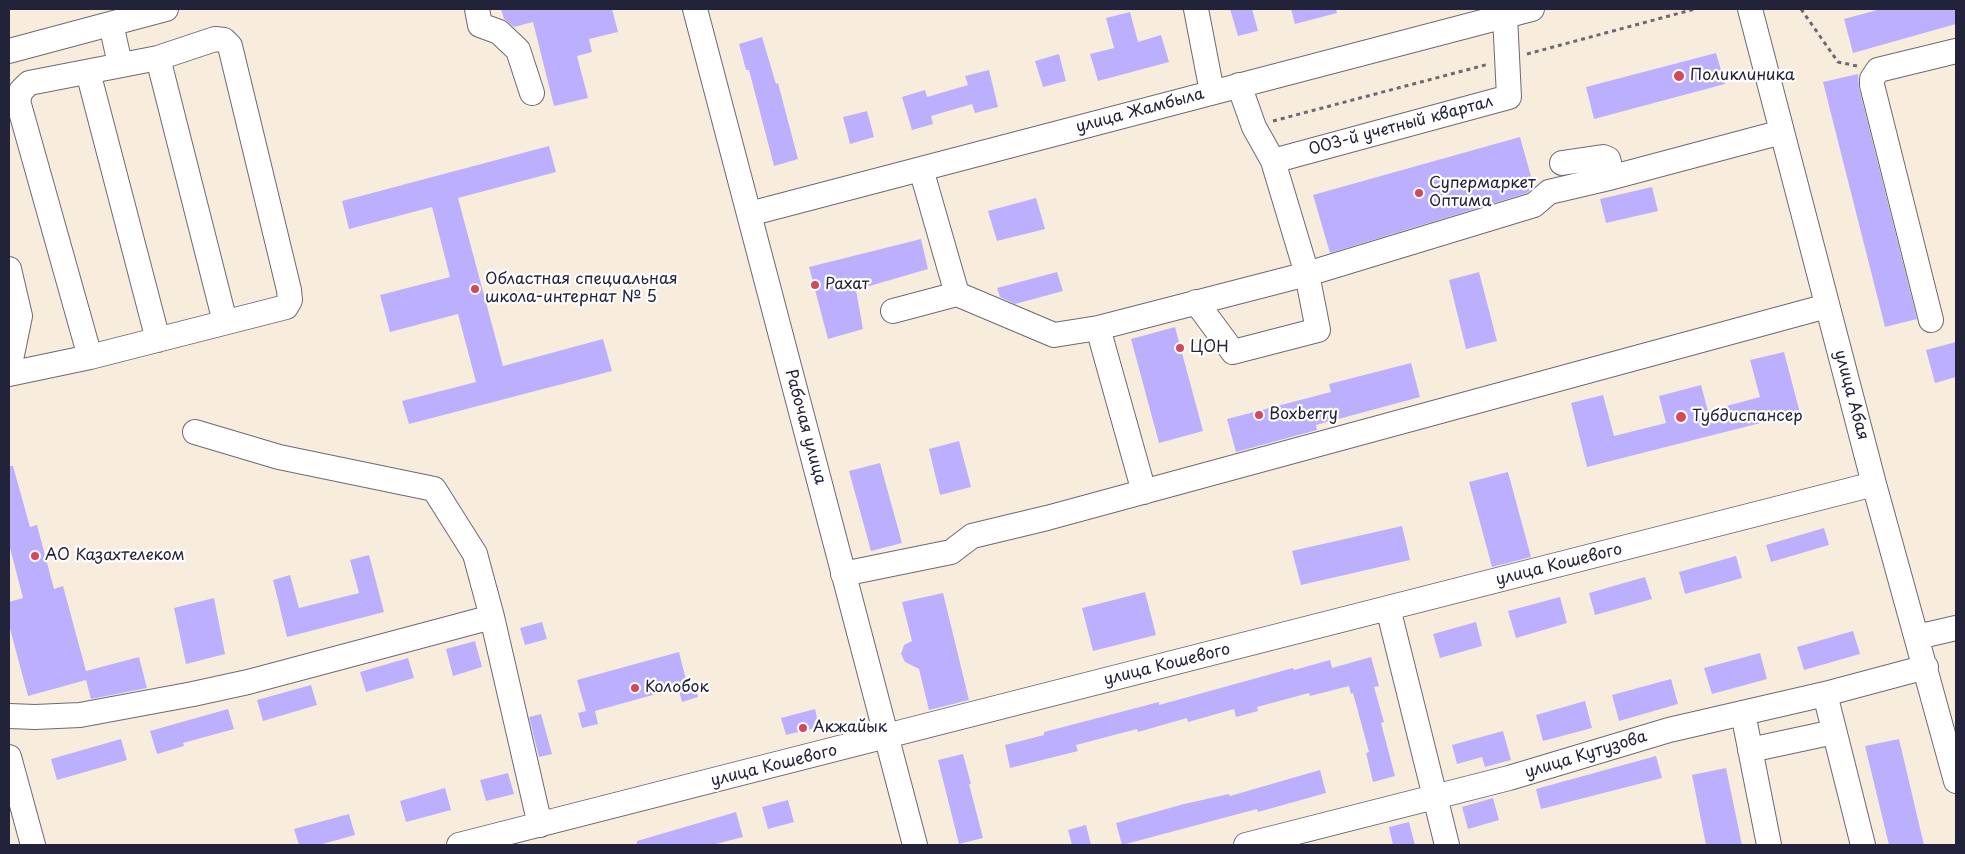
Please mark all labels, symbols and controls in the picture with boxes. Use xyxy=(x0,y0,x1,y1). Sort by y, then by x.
place label: Поликлиника xyxy=(1690,66,1795,86)
marker: Поликлиника xyxy=(1672,69,1686,83)
street label: улица Жамбыла xyxy=(1074,85,1206,137)
street label: 003-й учетный квартал xyxy=(1307,92,1495,160)
place label: Супермаркет Оптима xyxy=(1429,174,1536,212)
marker: Супермаркет Оптима xyxy=(1413,187,1425,199)
place label: Областная специальная школа-интернат № 5 xyxy=(485,270,678,308)
place label: Рахат xyxy=(825,275,869,295)
marker: Рахат xyxy=(809,279,821,291)
marker: Областная специальная школа-интернат № 5 xyxy=(469,283,481,295)
place label: ЦОН xyxy=(1190,338,1229,358)
marker: ЦОН xyxy=(1174,342,1186,354)
street label: улица Абая xyxy=(1830,348,1872,442)
street label: Рабочая улица xyxy=(780,367,830,487)
place label: Boxberry xyxy=(1269,405,1338,425)
place label: Тубдиспансер xyxy=(1692,407,1803,427)
marker: Boxberry xyxy=(1253,409,1265,421)
marker: Тубдиспансер xyxy=(1674,410,1688,424)
street label: улица Кошевого xyxy=(1494,540,1624,590)
place label: АО Казахтелеком xyxy=(45,546,185,566)
marker: АО Казахтелеком xyxy=(29,550,41,562)
street label: улица Кошевого xyxy=(1102,640,1232,690)
place label: Колобок xyxy=(645,678,709,698)
marker: Колобок xyxy=(629,682,641,694)
place label: Акжайык xyxy=(813,718,887,738)
marker: Акжайык xyxy=(797,722,809,734)
street label: улица Кутузова xyxy=(1523,727,1649,783)
street label: улица Кошевого xyxy=(709,741,839,791)

